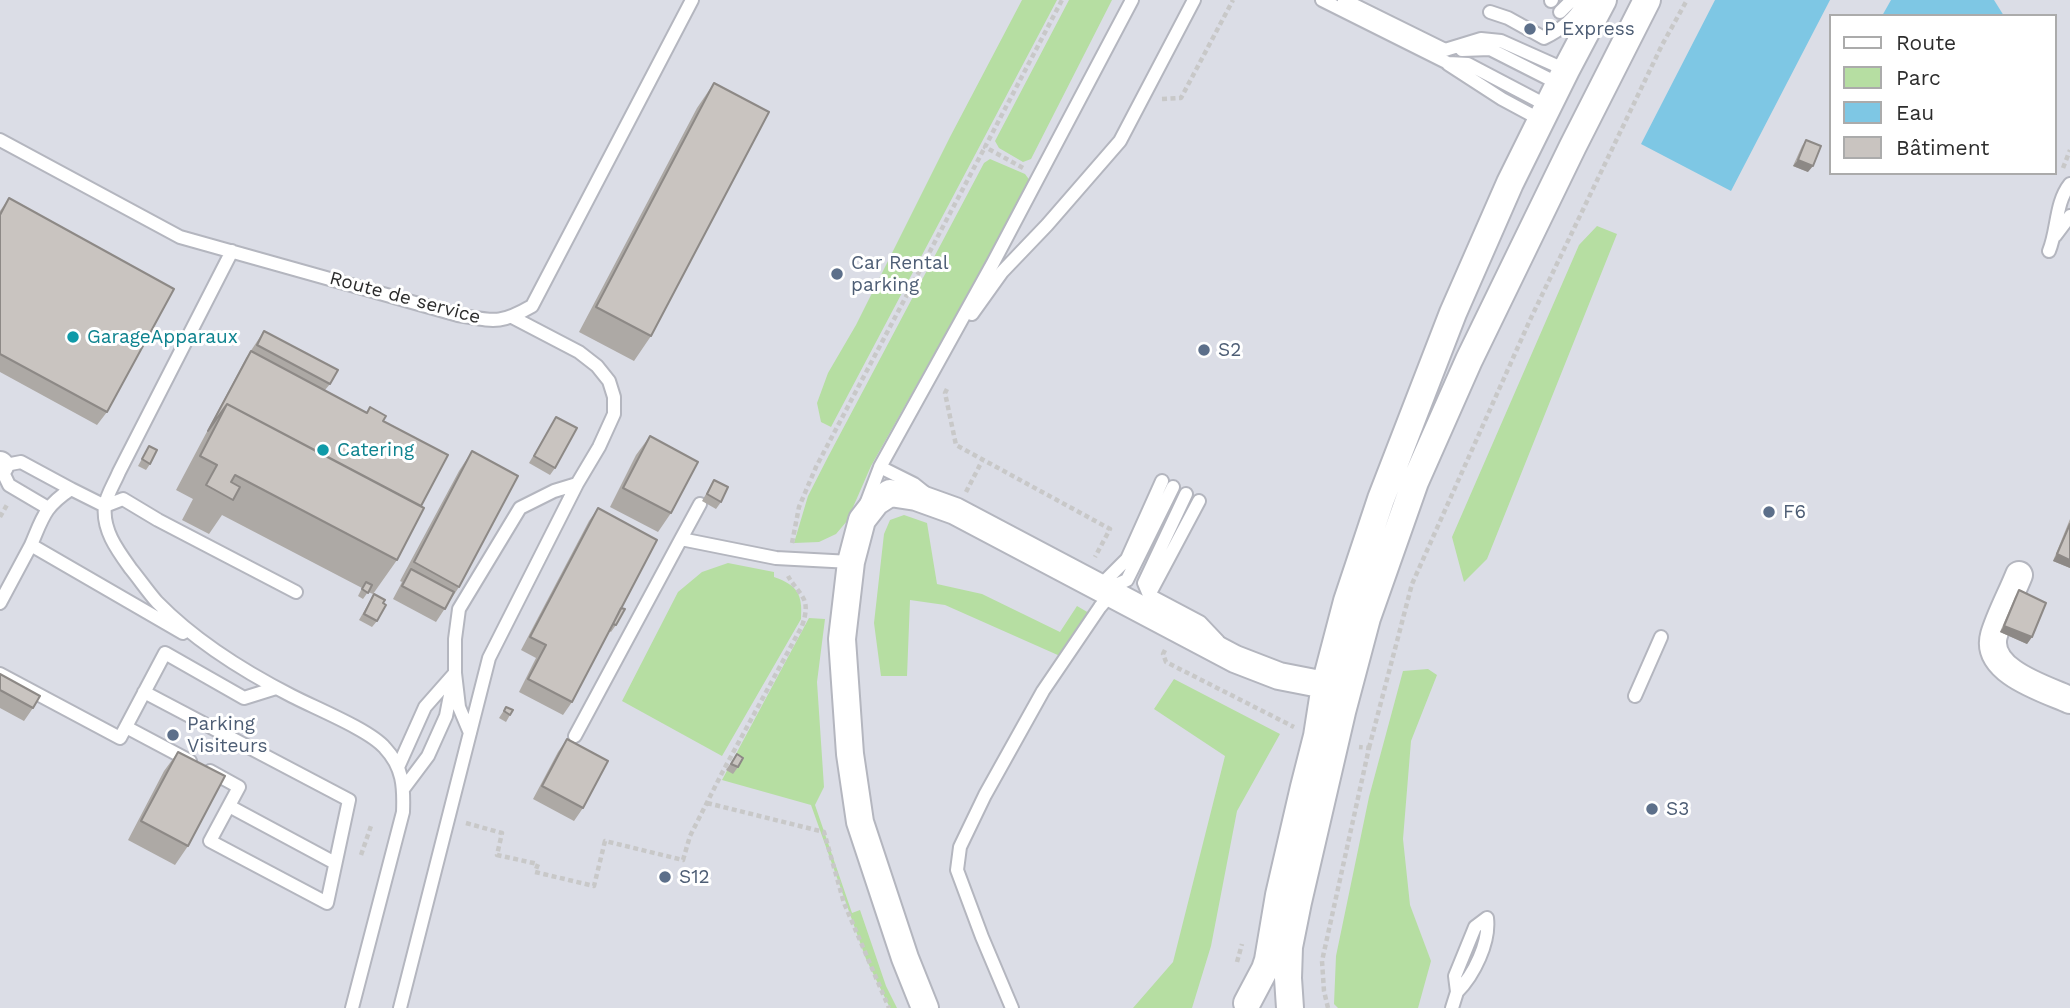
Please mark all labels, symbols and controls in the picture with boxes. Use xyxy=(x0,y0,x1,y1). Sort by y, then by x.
legend xyxy=(1828,14,2056,175)
place label: P Express xyxy=(1544,18,1635,40)
marker: P Express xyxy=(1522,21,1538,37)
text: Route xyxy=(1896,30,1956,55)
text: Parc xyxy=(1896,65,1941,90)
text: Eau xyxy=(1896,100,1934,125)
text: Bâtiment xyxy=(1896,135,1989,160)
place label: Car Rental parking xyxy=(851,252,948,296)
marker: Car Rental parking xyxy=(829,266,845,282)
street label: Route de service xyxy=(327,267,483,329)
place label: GarageApparaux xyxy=(87,326,238,348)
marker: GarageApparaux xyxy=(65,329,81,345)
place label: S2 xyxy=(1218,339,1241,361)
marker: S2 xyxy=(1196,342,1212,358)
place label: Catering xyxy=(337,439,414,461)
marker: Catering xyxy=(315,442,331,458)
place label: F6 xyxy=(1783,501,1806,523)
marker: F6 xyxy=(1761,504,1777,520)
place label: Parking Visiteurs xyxy=(187,713,267,757)
marker: Parking Visiteurs xyxy=(165,727,181,743)
place label: S3 xyxy=(1666,798,1689,820)
marker: S3 xyxy=(1644,801,1660,817)
place label: S12 xyxy=(679,866,710,888)
marker: S12 xyxy=(657,869,673,885)

